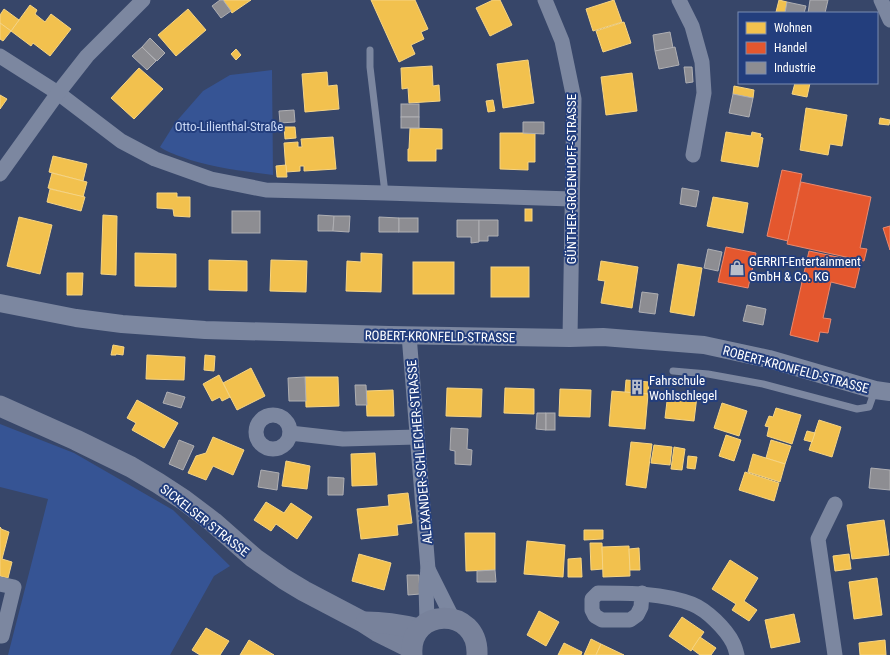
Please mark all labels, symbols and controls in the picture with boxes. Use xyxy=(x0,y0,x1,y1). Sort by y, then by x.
legend xyxy=(738,12,878,84)
text: Wohnen xyxy=(774,21,812,35)
text: Handel xyxy=(774,41,807,55)
text: Industrie xyxy=(774,61,816,75)
street label: GÜNTHER-GROENHOFF-STRASSE xyxy=(564,94,579,264)
park label: Otto-Lilienthal-Straße xyxy=(175,119,283,134)
place label: GERRIT-Entertainment GmbH & Co. KG xyxy=(749,254,861,284)
shop icon: GERRIT-Entertainment GmbH & Co. KG xyxy=(728,259,746,277)
street label: ROBERT-KRONFELD-STRASSE xyxy=(365,328,515,345)
street label: ROBERT-KRONFELD-STRASSE xyxy=(721,343,870,396)
street label: ALEXANDER-SCHLEICHER-STRASSE xyxy=(404,359,435,545)
place label: Fahrschule Wohlschlegel xyxy=(649,373,717,403)
building icon: Fahrschule Wohlschlegel xyxy=(628,378,646,396)
street label: SICKELSER STRASSE xyxy=(158,481,252,560)

